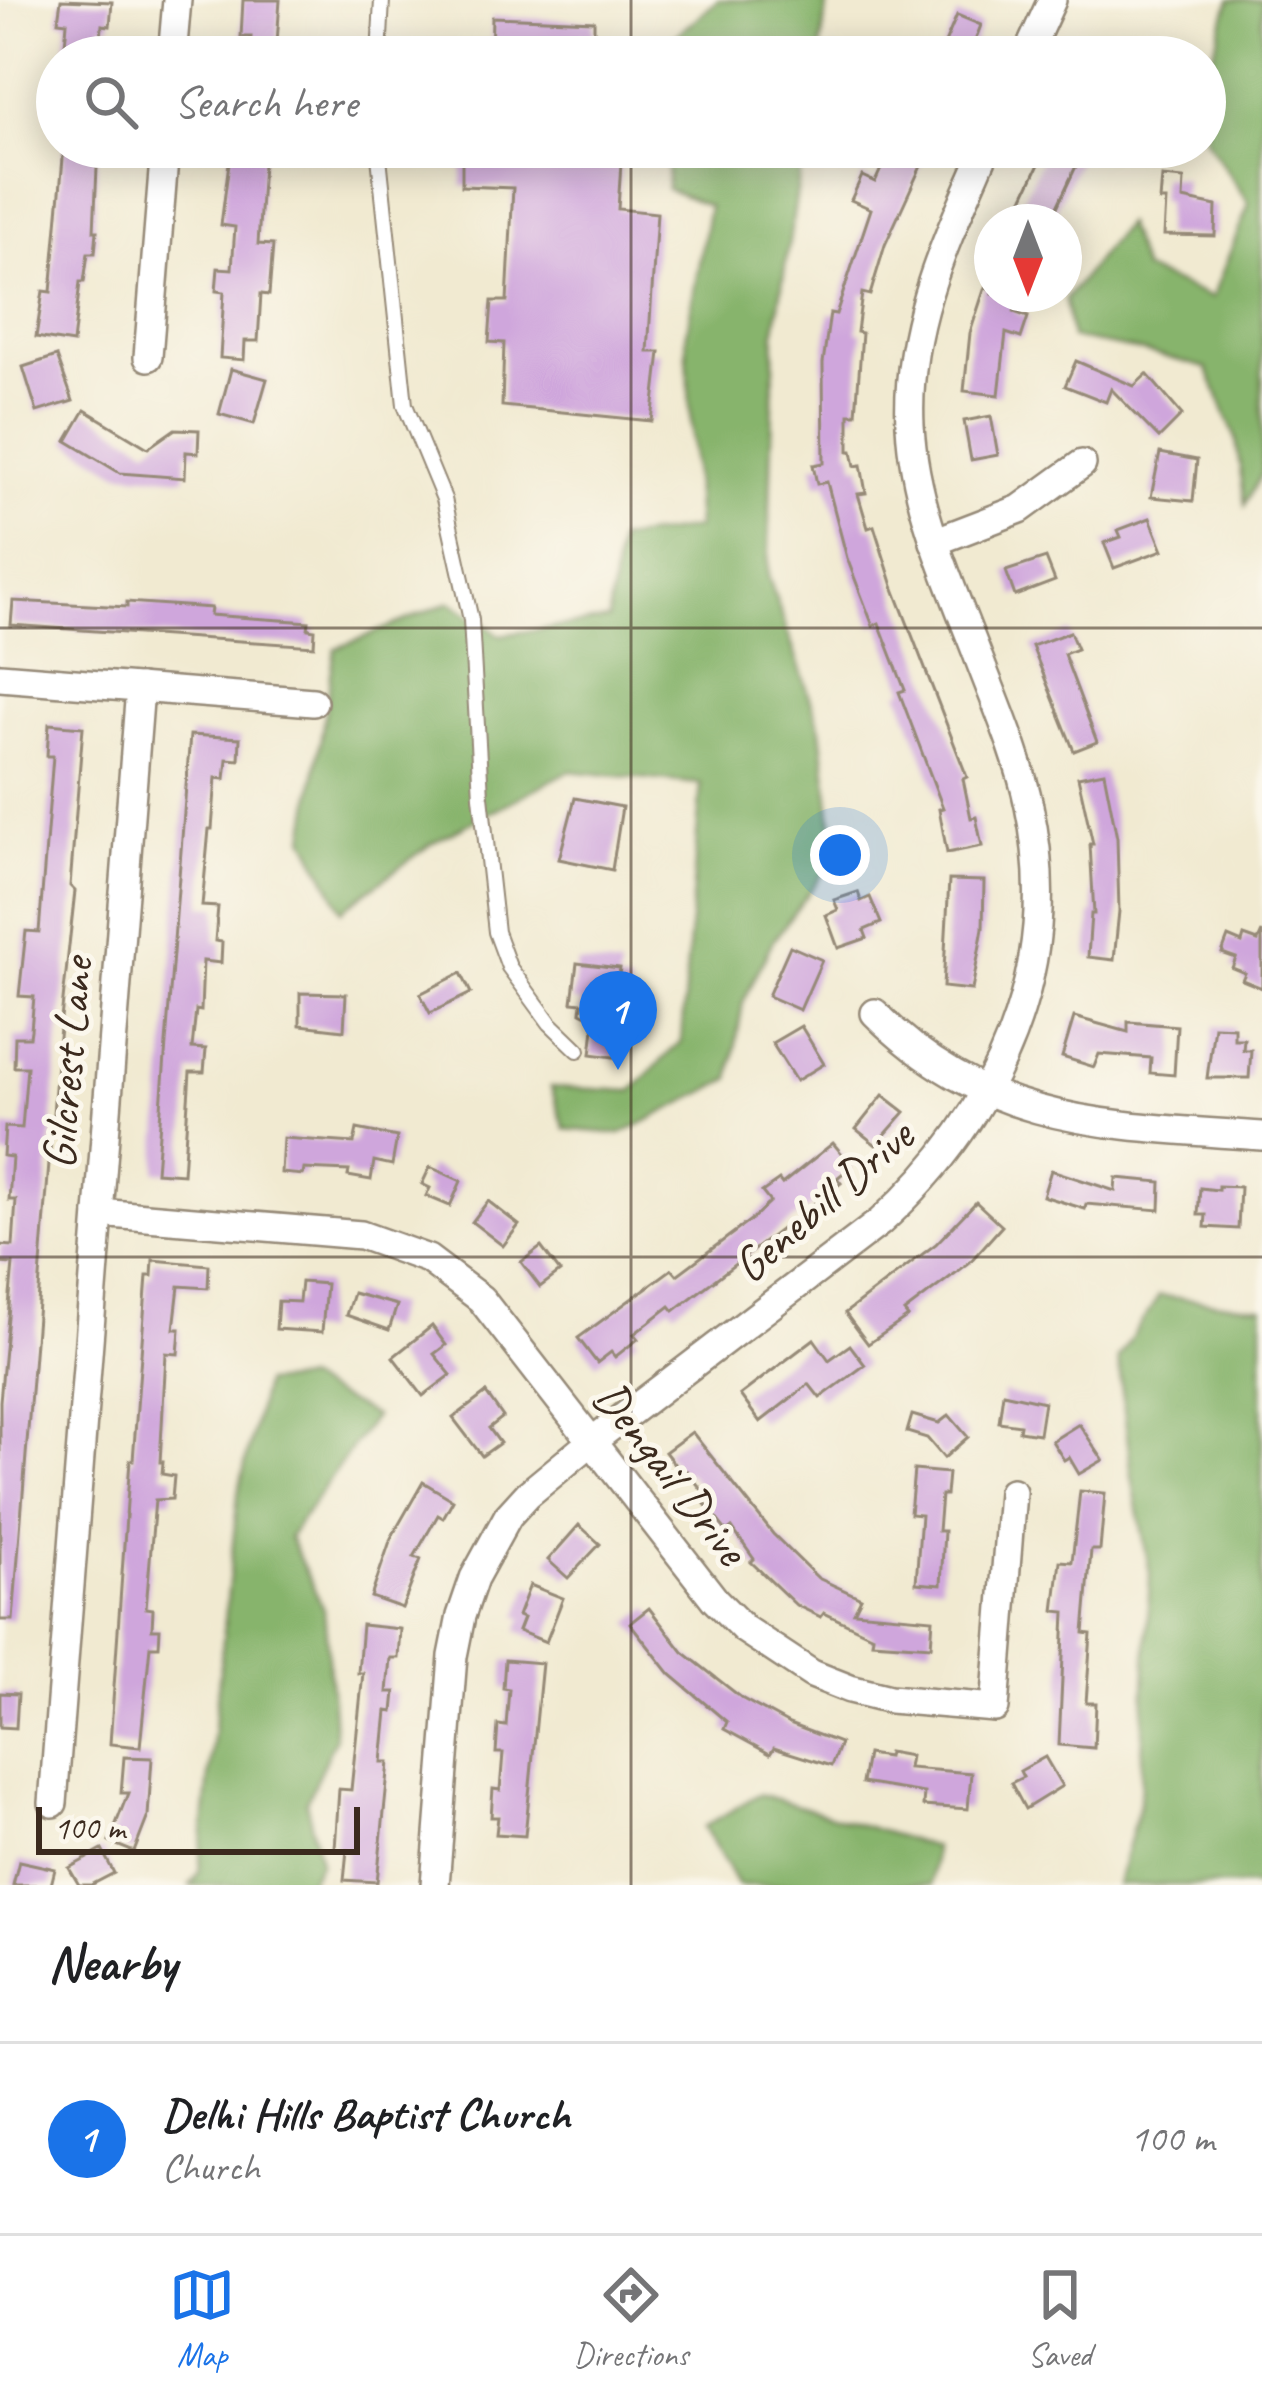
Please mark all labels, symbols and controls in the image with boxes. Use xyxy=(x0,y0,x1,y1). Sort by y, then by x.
search box xyxy=(36,36,1226,168)
icon: search xyxy=(78,69,144,135)
text: Search here xyxy=(174,74,357,131)
north arrow xyxy=(974,204,1082,312)
your location xyxy=(810,825,870,885)
street label: Gilcrest Lane xyxy=(28,952,106,1171)
pin: 1 xyxy=(579,971,657,1070)
street label: Genebill Drive xyxy=(720,1104,928,1295)
street label: Dengail Drive xyxy=(581,1369,764,1579)
scale bar xyxy=(36,1801,360,1854)
text: 100 m xyxy=(54,1807,125,1849)
text: Nearby xyxy=(48,1931,176,1995)
text: Delhi Hills Baptist Church xyxy=(162,2086,570,2143)
text: 1 xyxy=(78,2114,96,2163)
text: 100 m xyxy=(1130,2114,1214,2163)
text: Church xyxy=(162,2143,260,2192)
tab: Map xyxy=(169,2262,235,2376)
tab: Directions xyxy=(574,2262,688,2376)
tab: Saved xyxy=(1027,2262,1093,2376)

